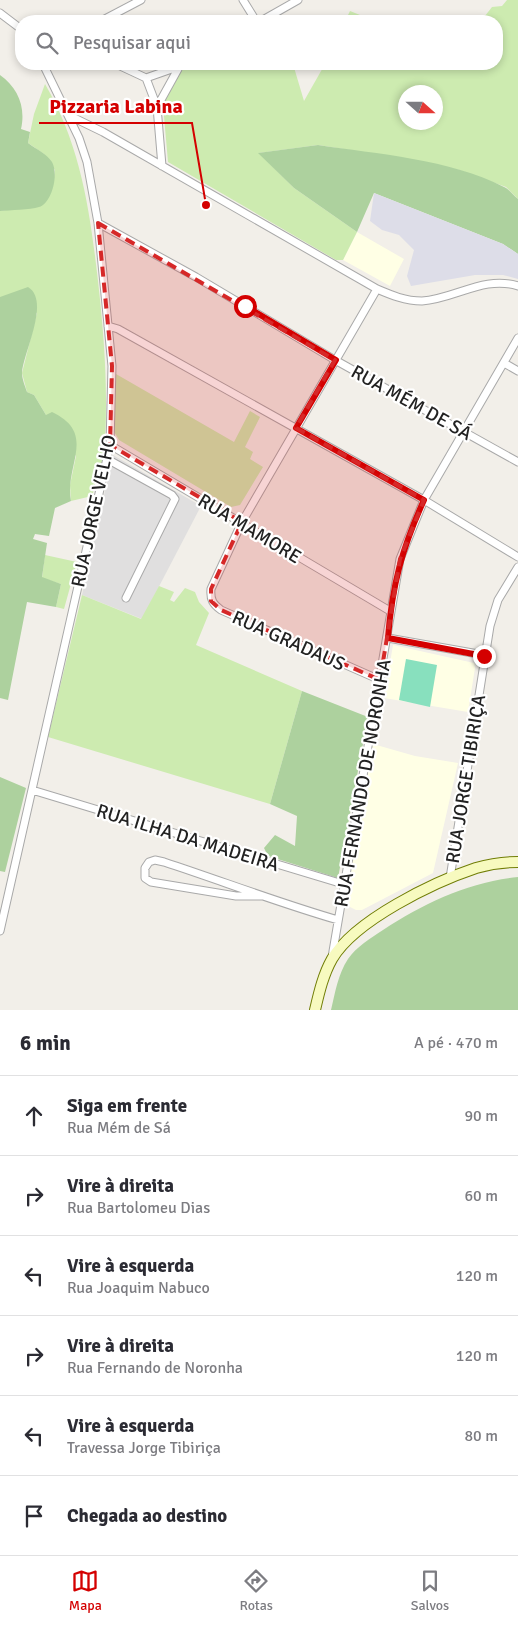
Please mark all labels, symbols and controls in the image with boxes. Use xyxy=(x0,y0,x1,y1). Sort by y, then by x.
search box xyxy=(15,15,503,70)
icon: search xyxy=(33,29,61,57)
text: Pesquisar aqui xyxy=(73,31,191,55)
north arrow xyxy=(398,85,443,130)
callout: Pizzaria Labina xyxy=(39,88,192,123)
text: Pizzaria Labina xyxy=(49,94,183,119)
route start xyxy=(234,295,257,318)
street label: RUA MÉM DE SÁ xyxy=(347,360,476,446)
street label: RUA JORGE VELHO xyxy=(66,433,122,590)
street label: RUA MAMORE xyxy=(193,489,305,569)
street label: RUA GRADAUS xyxy=(228,605,349,677)
route end xyxy=(473,645,496,668)
street label: RUA FERNANDO DE NORONHA xyxy=(329,657,397,909)
street label: RUA JORGE TIBIRIÇA xyxy=(441,693,491,865)
street label: RUA ILHA DA MADEIRA xyxy=(93,799,282,877)
text: 6 min xyxy=(20,1030,71,1056)
text: A pé · 470 m xyxy=(414,1033,498,1053)
text: Siga em frente xyxy=(67,1094,187,1118)
icon: ahead xyxy=(20,1102,48,1130)
text: 90 m xyxy=(464,1106,498,1126)
text: Rua Mém de Sá xyxy=(67,1118,171,1138)
text: Vire à direita xyxy=(67,1174,174,1198)
icon: right xyxy=(20,1182,48,1210)
text: 60 m xyxy=(464,1186,498,1206)
text: Rua Bartolomeu Dias xyxy=(67,1198,210,1218)
text: Vire à esquerda xyxy=(67,1254,194,1278)
icon: left xyxy=(20,1262,48,1290)
text: 120 m xyxy=(456,1266,498,1286)
text: Rua Joaquim Nabuco xyxy=(67,1278,210,1298)
text: Vire à direita xyxy=(67,1334,174,1358)
icon: right xyxy=(20,1342,48,1370)
text: 120 m xyxy=(456,1346,498,1366)
text: Rua Fernando de Noronha xyxy=(67,1358,243,1378)
text: Vire à esquerda xyxy=(67,1414,194,1438)
icon: left xyxy=(20,1422,48,1450)
text: 80 m xyxy=(464,1426,498,1446)
text: Travessa Jorge Tibiriça xyxy=(67,1438,221,1458)
icon: arrive xyxy=(20,1502,48,1530)
text: Chegada ao destino xyxy=(67,1504,227,1528)
tab: Mapa xyxy=(69,1567,102,1614)
tab: Rotas xyxy=(239,1567,273,1614)
tab: Salvos xyxy=(411,1567,449,1614)

